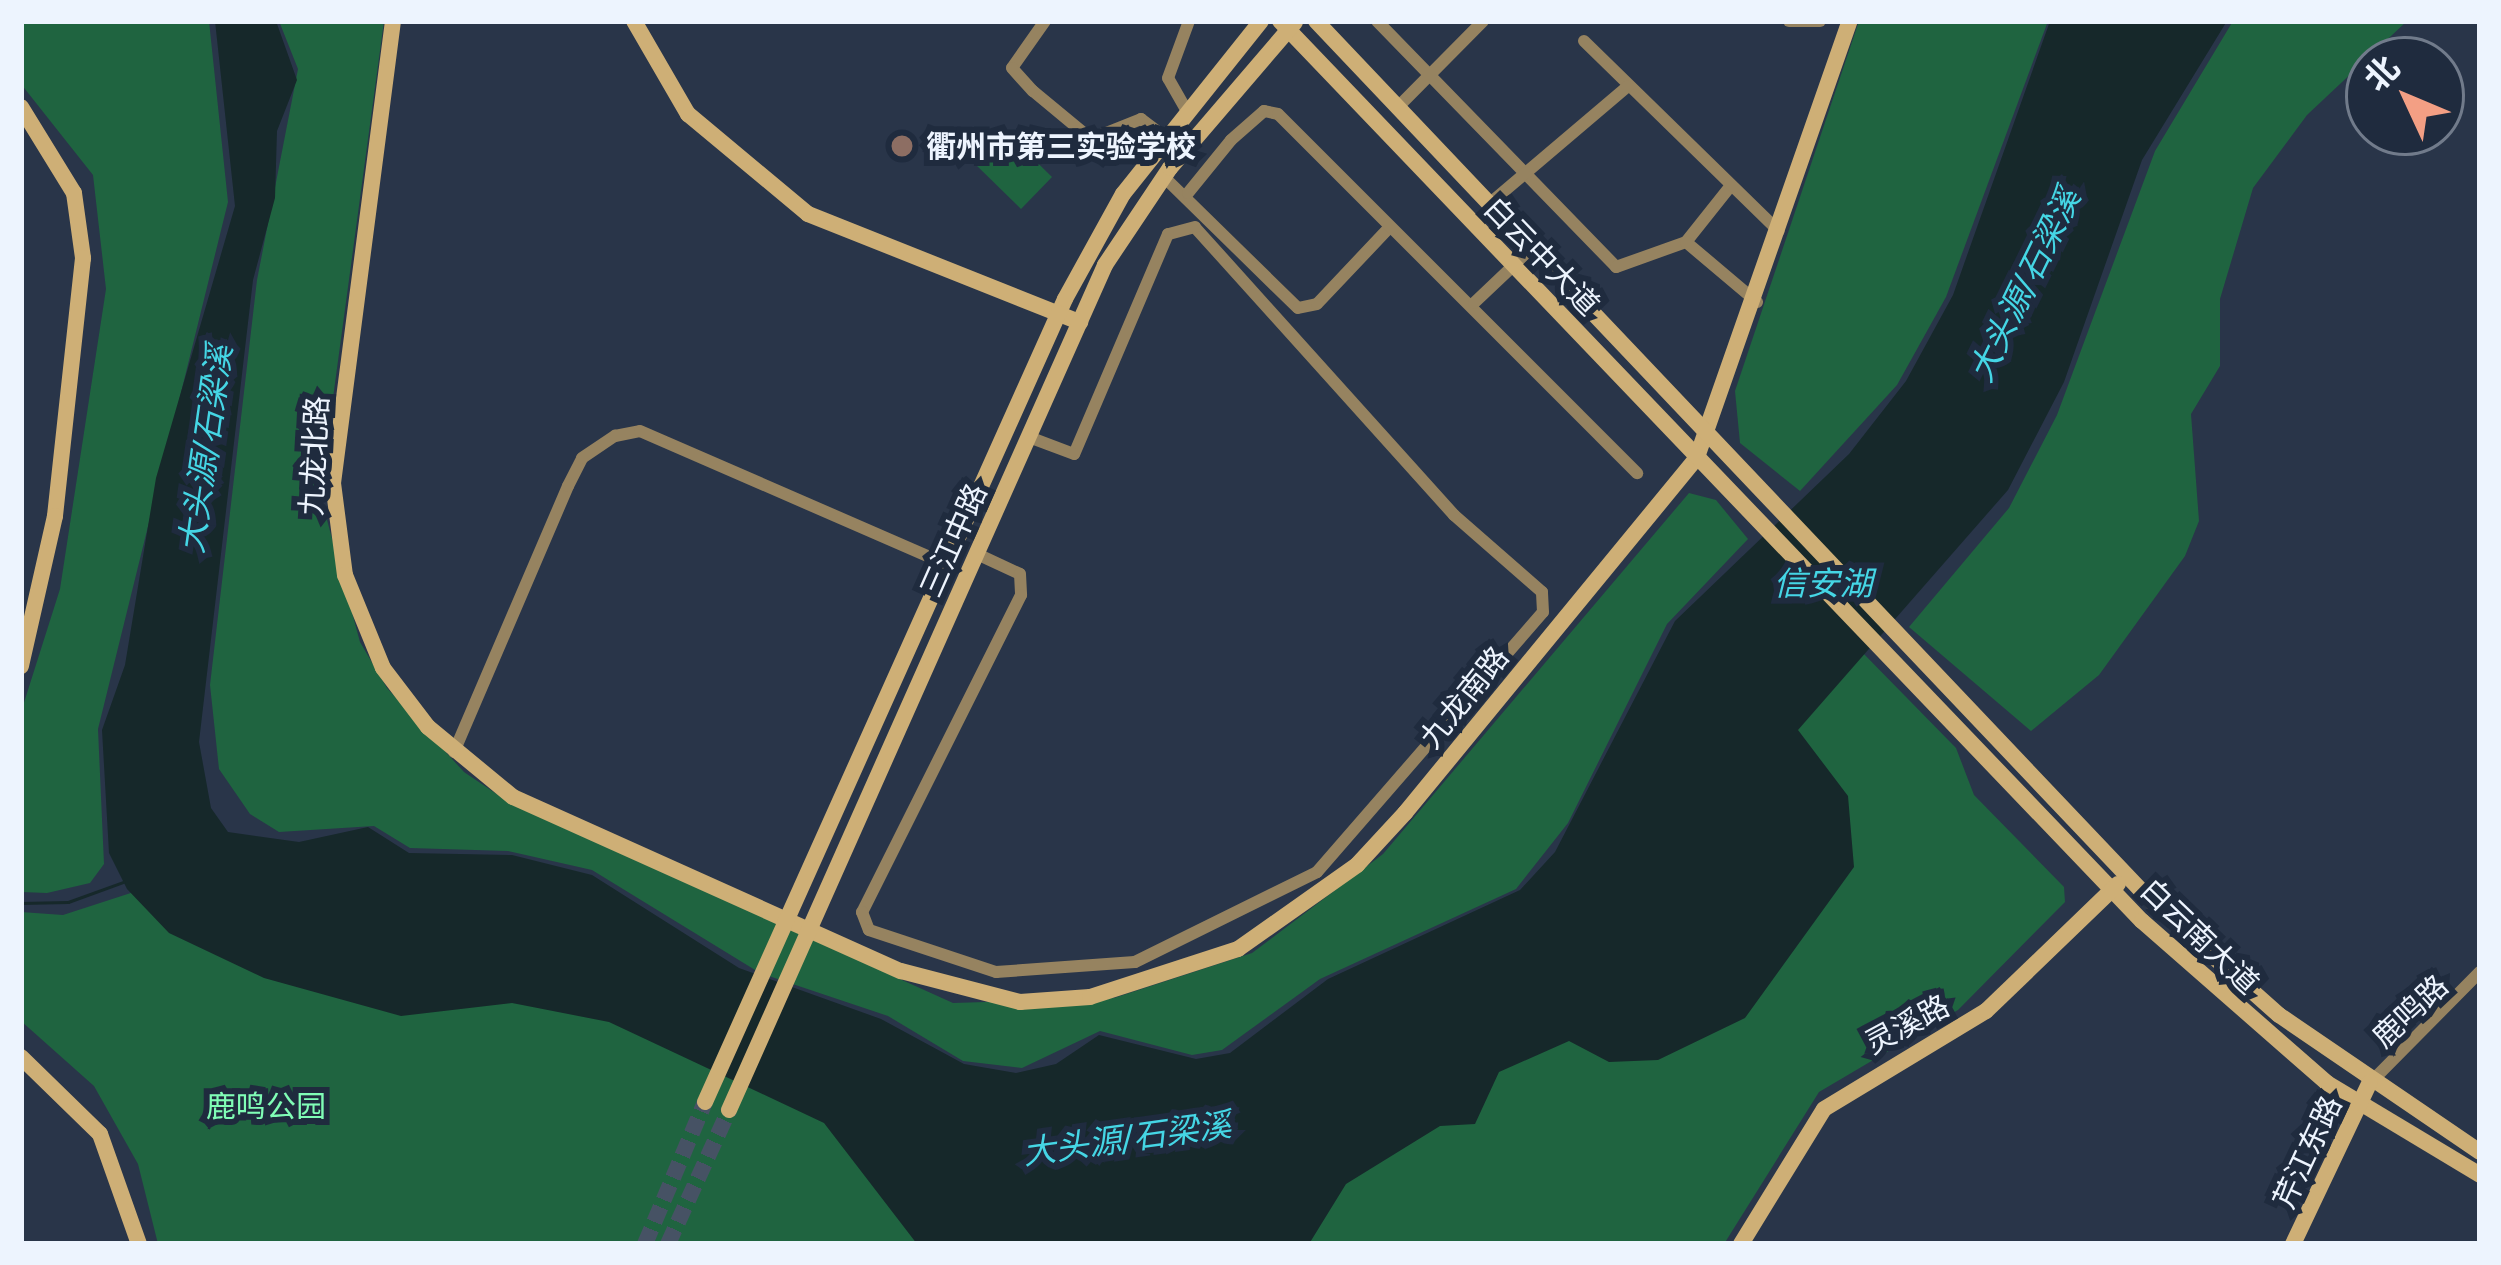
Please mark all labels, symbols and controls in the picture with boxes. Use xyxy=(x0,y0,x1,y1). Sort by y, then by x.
north arrow xyxy=(2345,36,2465,156)
text: 北 xyxy=(2355,47,2407,99)
place label: 衢州市第三实验学校 xyxy=(926,128,1196,164)
marker: 衢州市第三实验学校 xyxy=(889,133,915,159)
water label: 大头源/石梁溪 xyxy=(1961,182,2089,388)
street label: 白云中大道 xyxy=(1477,190,1607,322)
water label: 大头源/石梁溪 xyxy=(172,342,240,556)
street label: 九龙北路 xyxy=(293,395,335,517)
street label: 三江中路 xyxy=(912,478,994,602)
water label: 信安湖 xyxy=(1774,564,1872,604)
street label: 九龙南路 xyxy=(1412,639,1516,755)
street label: 白云南大道 xyxy=(2134,871,2266,1001)
street label: 鹿鸣路 xyxy=(2365,967,2455,1055)
street label: 灵溪路 xyxy=(1859,987,1955,1061)
park label: 鹿鸣公园 xyxy=(206,1088,326,1124)
street label: 芹江东路 xyxy=(2265,1090,2349,1214)
water label: 大头源/石梁溪 xyxy=(1020,1105,1234,1173)

